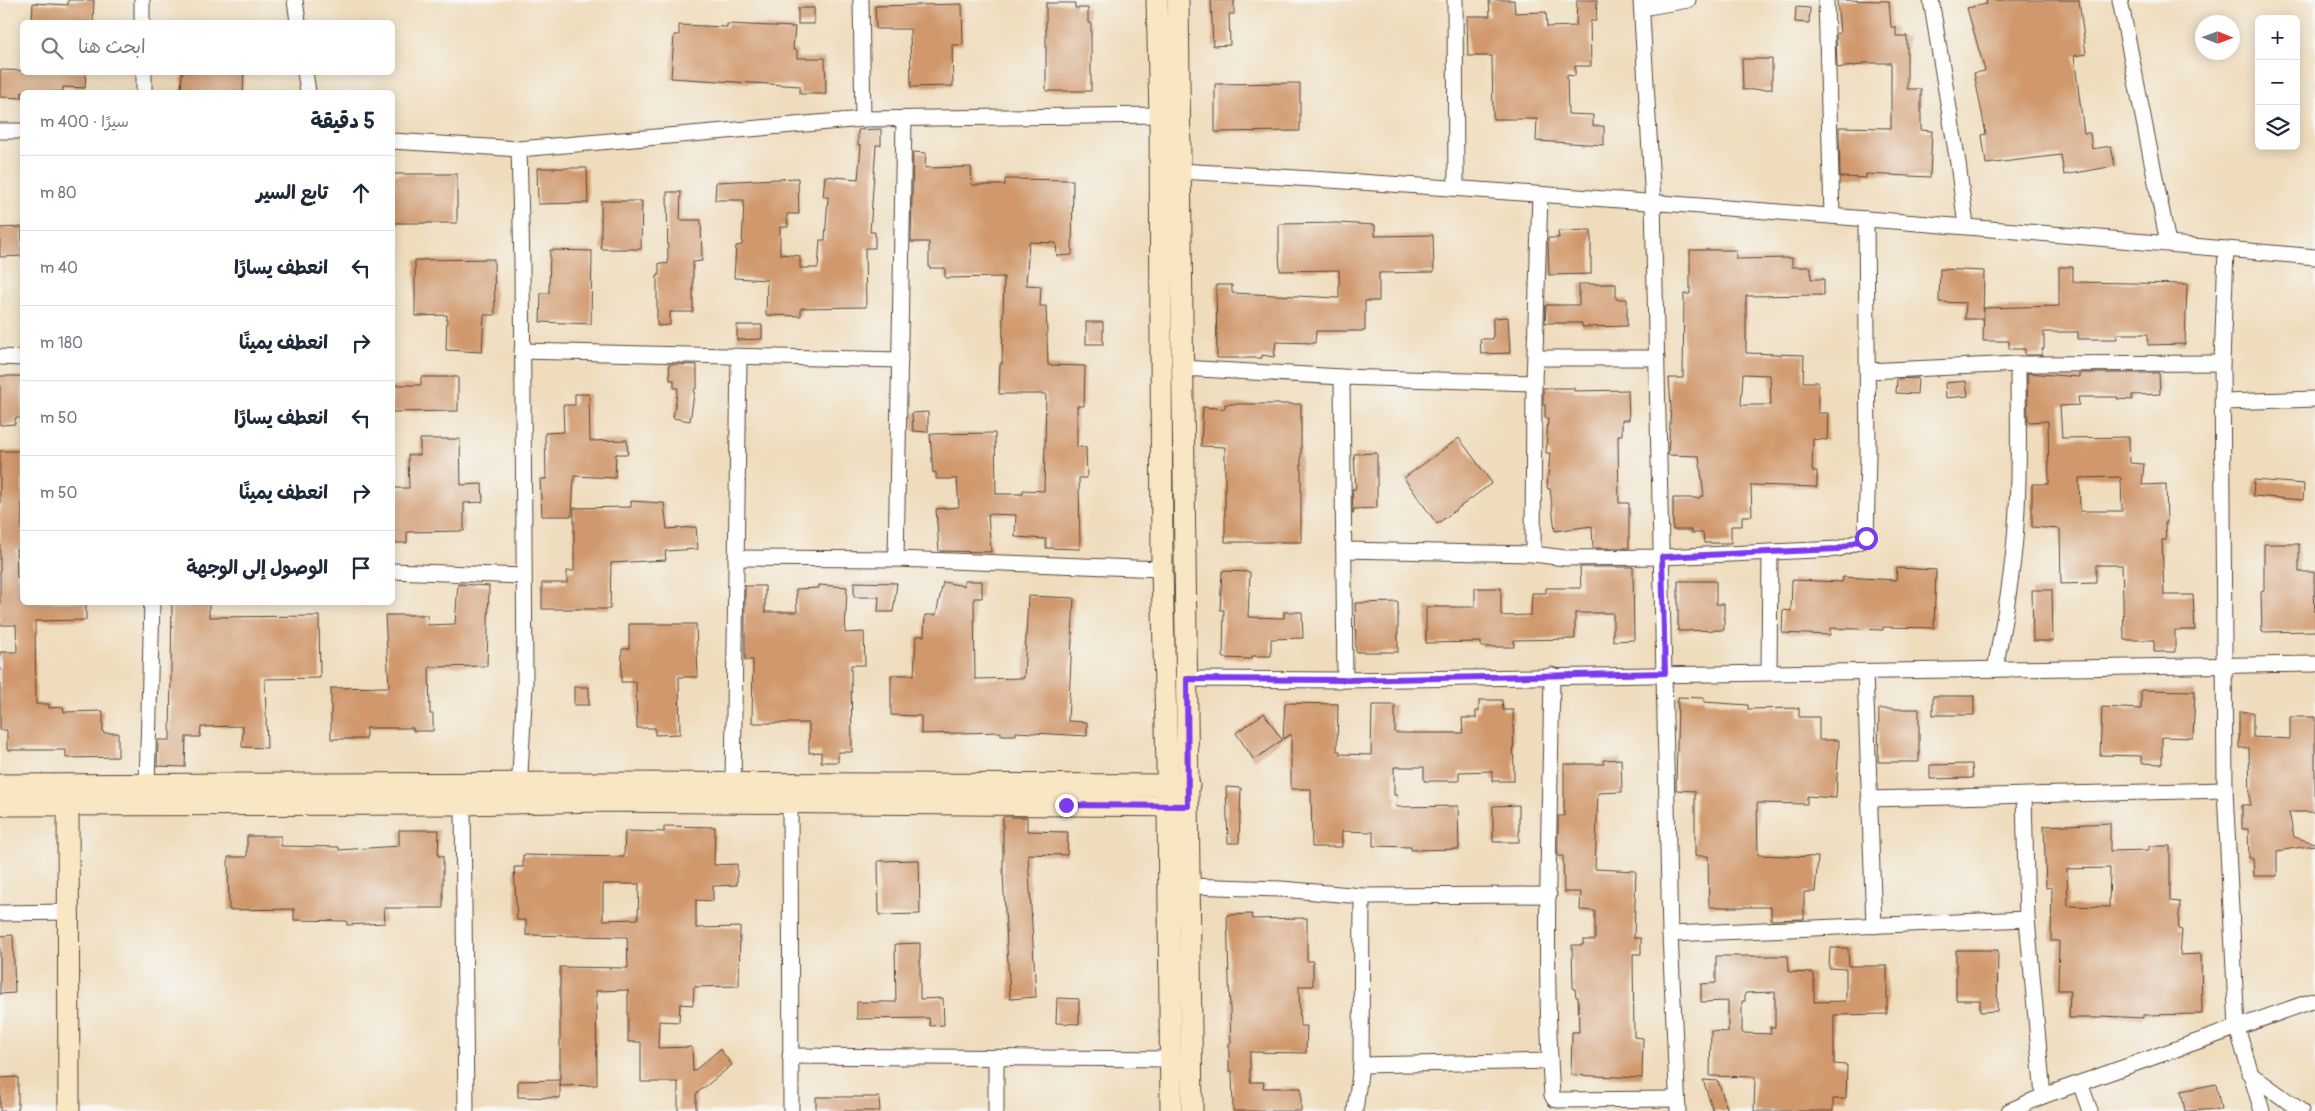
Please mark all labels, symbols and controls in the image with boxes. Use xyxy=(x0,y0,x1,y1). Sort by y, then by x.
north arrow xyxy=(2195,15,2240,60)
map controls xyxy=(2255,15,2300,150)
button: + xyxy=(2255,15,2300,60)
search box xyxy=(20,20,395,75)
icon: search xyxy=(38,34,66,62)
text: ابحث هنا xyxy=(78,35,146,59)
button: − xyxy=(2255,60,2300,105)
button: layers xyxy=(2255,105,2300,150)
text: 5 دقيقة xyxy=(311,108,375,135)
text: سيرًا · 400 m xyxy=(40,112,129,132)
icon: ahead xyxy=(347,179,375,207)
text: تابع السير xyxy=(256,181,328,205)
text: 80 m xyxy=(40,183,77,203)
icon: left xyxy=(347,254,375,282)
text: انعطف يسارًا xyxy=(234,256,328,280)
text: 40 m xyxy=(40,258,78,278)
icon: right xyxy=(347,329,375,357)
text: انعطف يمينًا xyxy=(239,331,328,355)
text: 180 m xyxy=(40,333,83,353)
icon: left xyxy=(347,404,375,432)
text: انعطف يسارًا xyxy=(234,406,328,430)
text: 50 m xyxy=(40,408,77,428)
icon: right xyxy=(347,479,375,507)
text: انعطف يمينًا xyxy=(239,481,328,505)
text: 50 m xyxy=(40,483,77,503)
route start xyxy=(1855,527,1878,550)
icon: arrive xyxy=(347,554,375,582)
text: الوصول إلى الوجهة xyxy=(186,556,328,580)
route end xyxy=(1055,794,1078,817)

